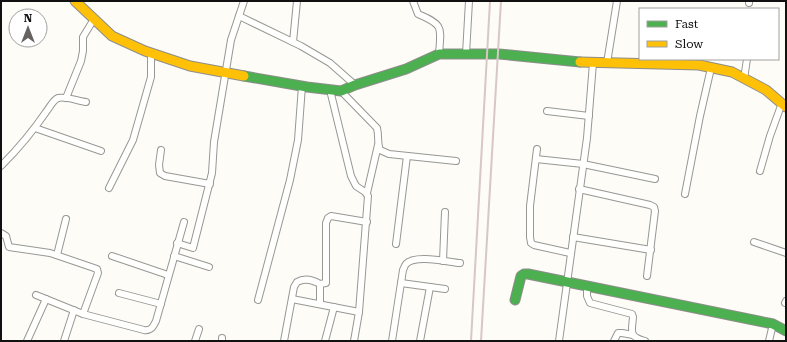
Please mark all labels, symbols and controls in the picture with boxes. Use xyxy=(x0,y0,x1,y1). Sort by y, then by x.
north arrow xyxy=(8,8,48,48)
legend xyxy=(639,8,779,60)
text: N xyxy=(24,12,33,25)
text: Fast xyxy=(675,17,699,31)
text: Slow xyxy=(675,37,703,51)

